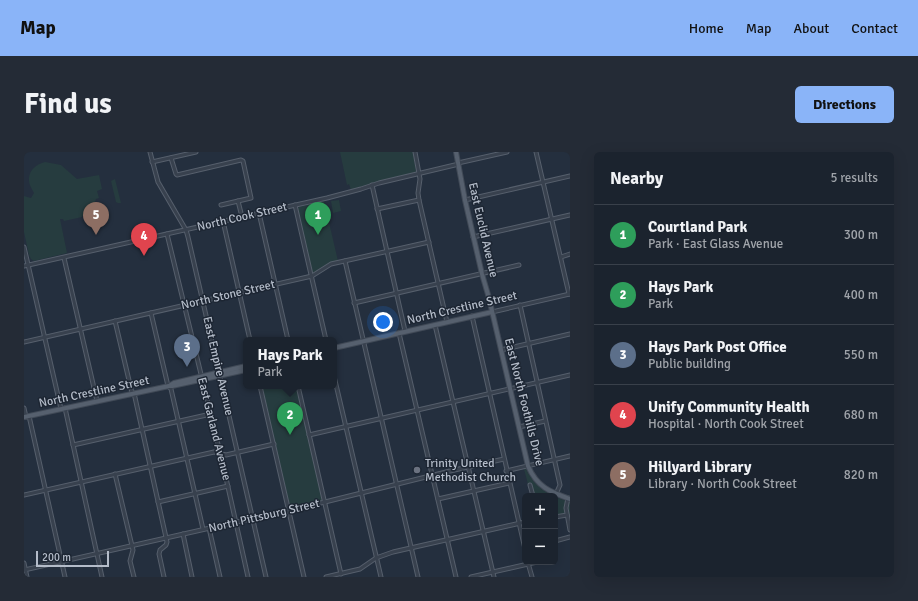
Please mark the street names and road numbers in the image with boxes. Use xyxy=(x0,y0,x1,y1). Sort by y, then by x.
street label: East Euclid Avenue xyxy=(465,181,501,279)
street label: North Cook Street xyxy=(195,199,289,235)
street label: North Stone Street xyxy=(180,277,276,313)
street label: North Crestline Street xyxy=(405,288,519,328)
street label: East Empire Avenue xyxy=(199,315,237,417)
street label: East North Foothills Drive xyxy=(501,337,547,467)
street label: North Crestline Street xyxy=(37,373,151,411)
street label: East Garland Avenue xyxy=(194,376,234,482)
street label: North Pittsburg Street xyxy=(207,496,321,536)

